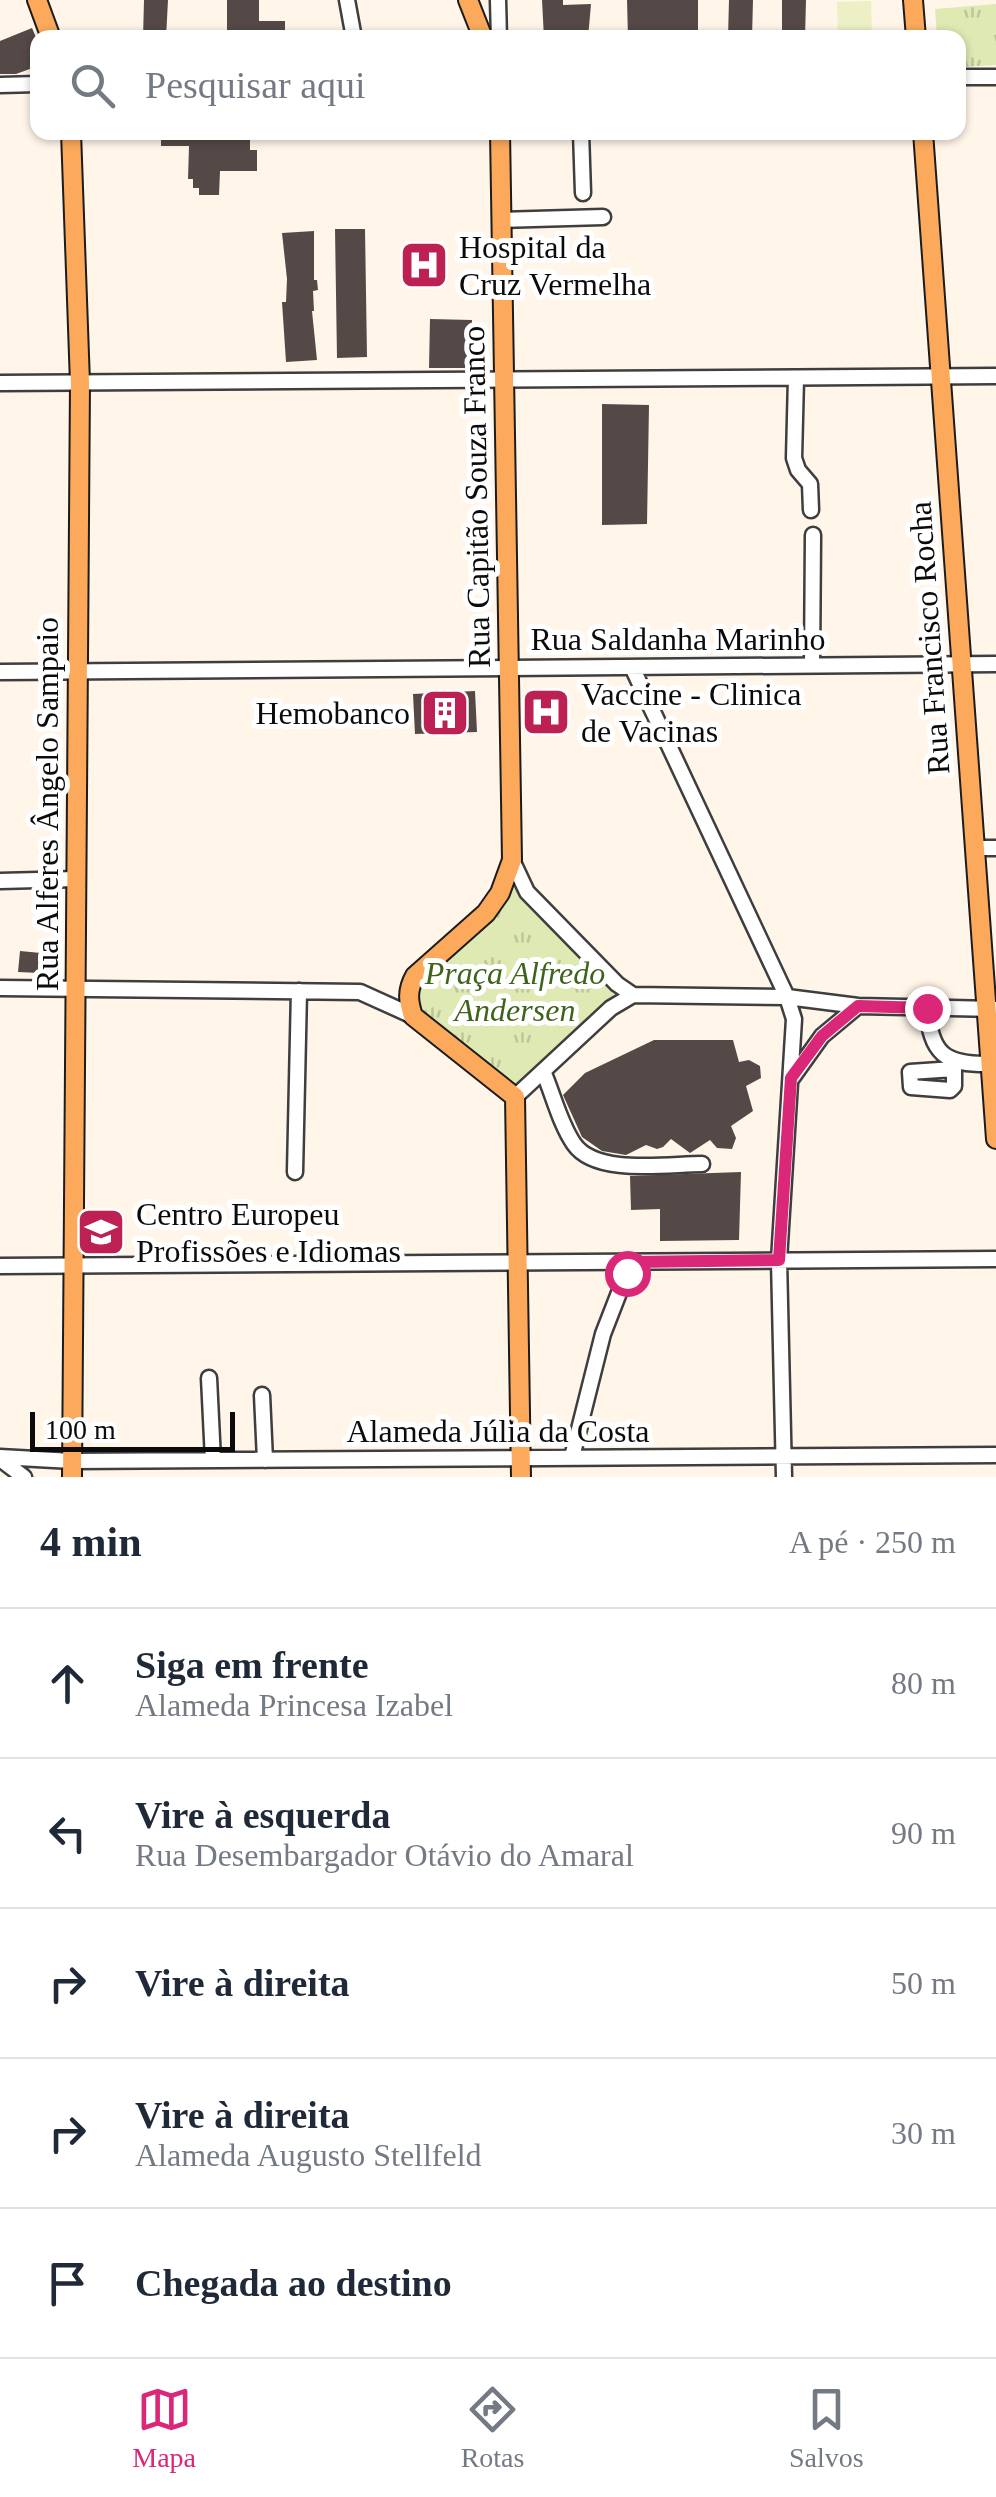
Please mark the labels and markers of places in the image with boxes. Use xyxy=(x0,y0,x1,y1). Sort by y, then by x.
place label: Hospital da Cruz Vermelha xyxy=(459,229,651,302)
hospital icon: Hospital da Cruz Vermelha xyxy=(398,239,450,291)
place label: Vaccine - Clinica de Vacinas xyxy=(581,676,801,749)
hospital icon: Vaccine - Clinica de Vacinas xyxy=(520,686,572,738)
building icon: Hemobanco xyxy=(419,687,471,739)
place label: Hemobanco xyxy=(255,695,410,731)
place label: Centro Europeu Profissões e Idiomas xyxy=(136,1196,401,1269)
school or university icon: Centro Europeu Profissões e Idiomas xyxy=(75,1206,127,1258)

